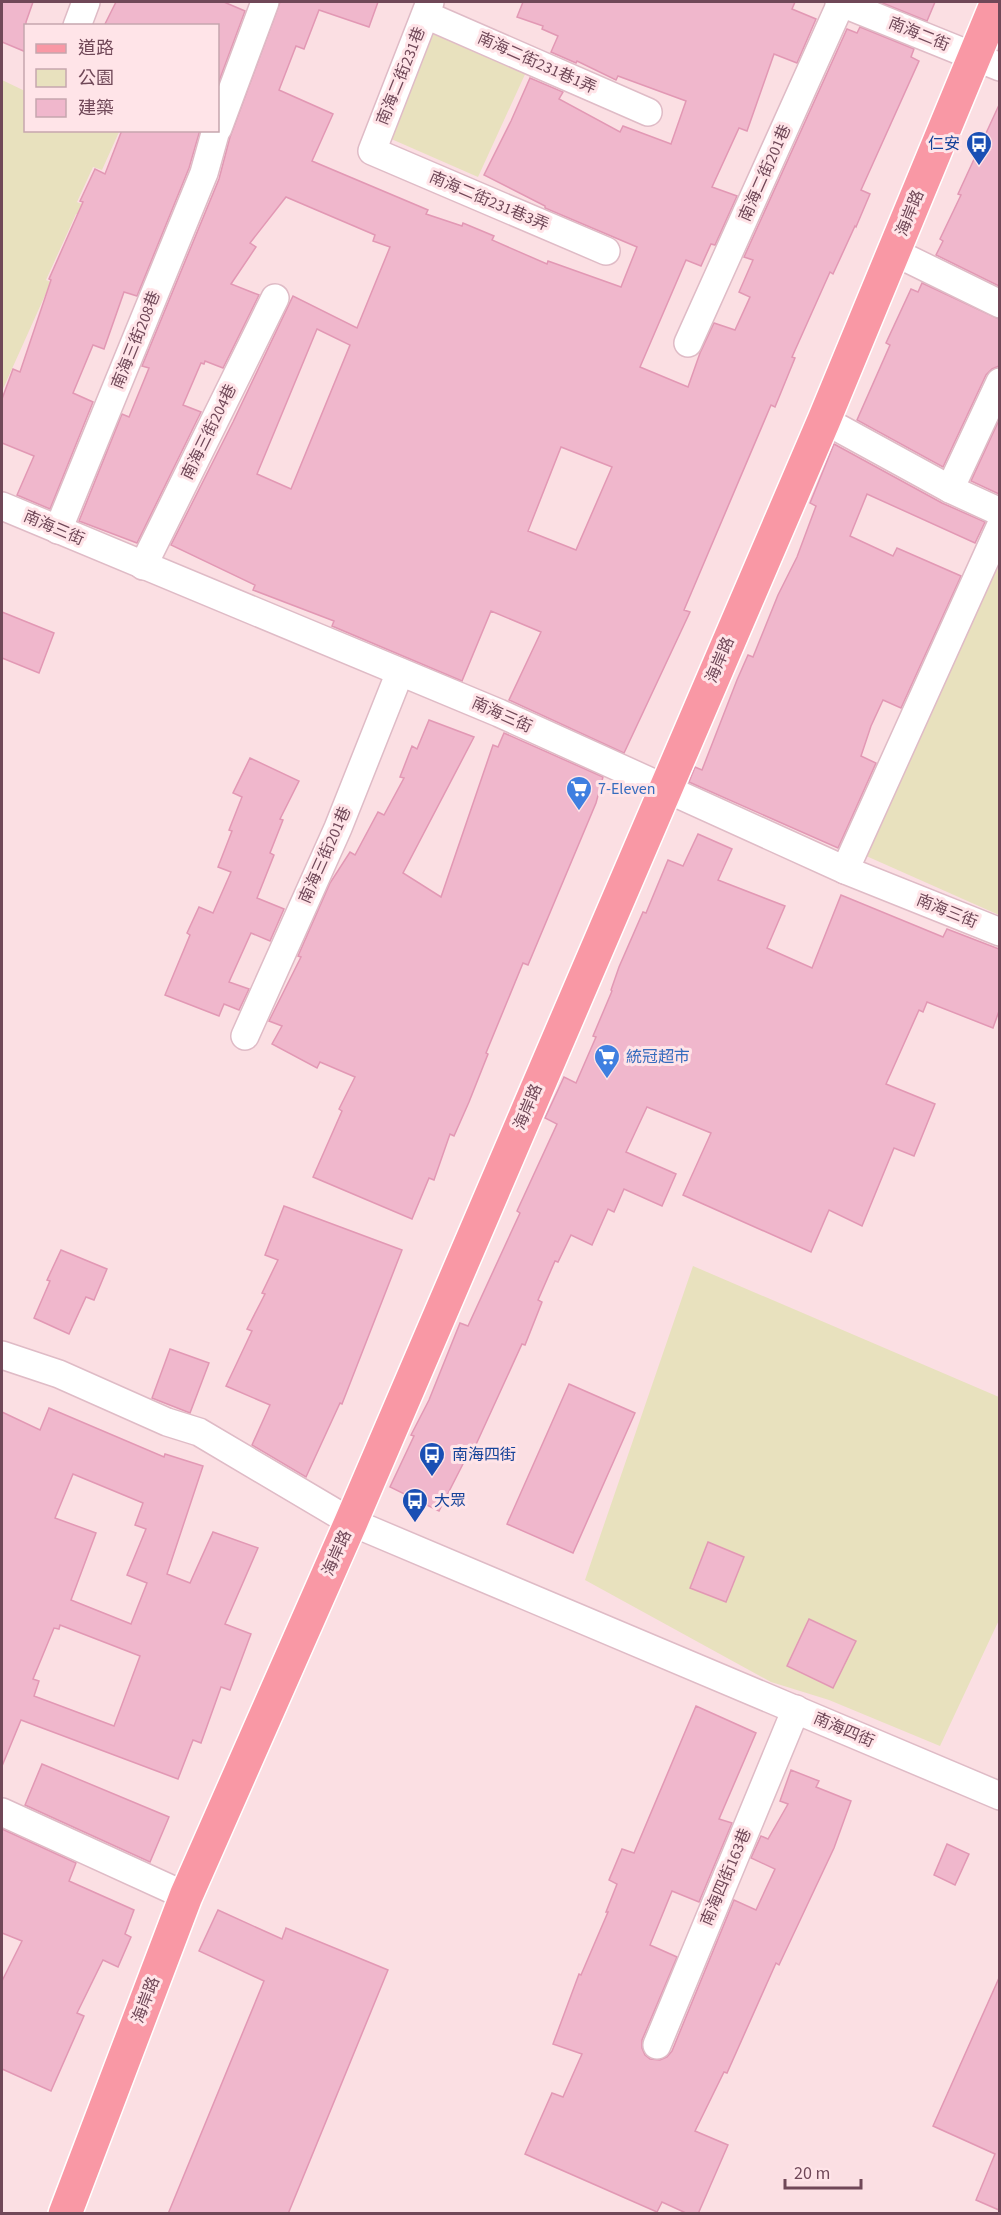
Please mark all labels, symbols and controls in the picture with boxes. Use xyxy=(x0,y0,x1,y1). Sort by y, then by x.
street label: 南海二街 xyxy=(885,12,953,56)
legend xyxy=(24,24,219,132)
street label: 南海二街231巷 xyxy=(371,24,431,128)
street label: 南海二街231巷1弄 xyxy=(474,27,600,99)
text: 道路 xyxy=(78,36,114,61)
text: 公園 xyxy=(78,66,114,91)
text: 建築 xyxy=(78,96,114,121)
street label: 南海二街201巷 xyxy=(734,121,796,225)
bus stop icon: 仁安 xyxy=(964,129,994,167)
place label: 仁安 xyxy=(928,133,960,155)
street label: 南海二街231巷3弄 xyxy=(426,166,552,236)
street label: 海岸路 xyxy=(891,187,929,239)
street label: 南海三街208巷 xyxy=(106,288,166,392)
street label: 南海三街204巷 xyxy=(176,381,242,483)
street label: 南海三街 xyxy=(20,505,88,551)
street label: 海岸路 xyxy=(700,634,740,686)
street label: 南海三街 xyxy=(468,692,536,738)
supermarket icon: 7-Eleven xyxy=(564,774,594,812)
place label: 7-Eleven xyxy=(598,778,656,800)
street label: 南海三街201巷 xyxy=(294,803,356,907)
street label: 南海三街 xyxy=(913,889,981,933)
supermarket icon: 統冠超市 xyxy=(592,1042,622,1080)
place label: 統冠超市 xyxy=(626,1046,690,1068)
street label: 海岸路 xyxy=(508,1081,548,1133)
bus stop icon: 南海四街 xyxy=(417,1440,447,1478)
place label: 南海四街 xyxy=(452,1444,516,1466)
bus stop icon: 大眾 xyxy=(400,1486,430,1524)
place label: 大眾 xyxy=(434,1490,466,1512)
street label: 海岸路 xyxy=(317,1527,357,1579)
street label: 南海四街 xyxy=(810,1707,878,1753)
street label: 南海四街163巷 xyxy=(696,1825,756,1929)
street label: 海岸路 xyxy=(127,1974,165,2026)
scale bar xyxy=(785,2152,862,2190)
text: 20 m xyxy=(794,2161,830,2186)

